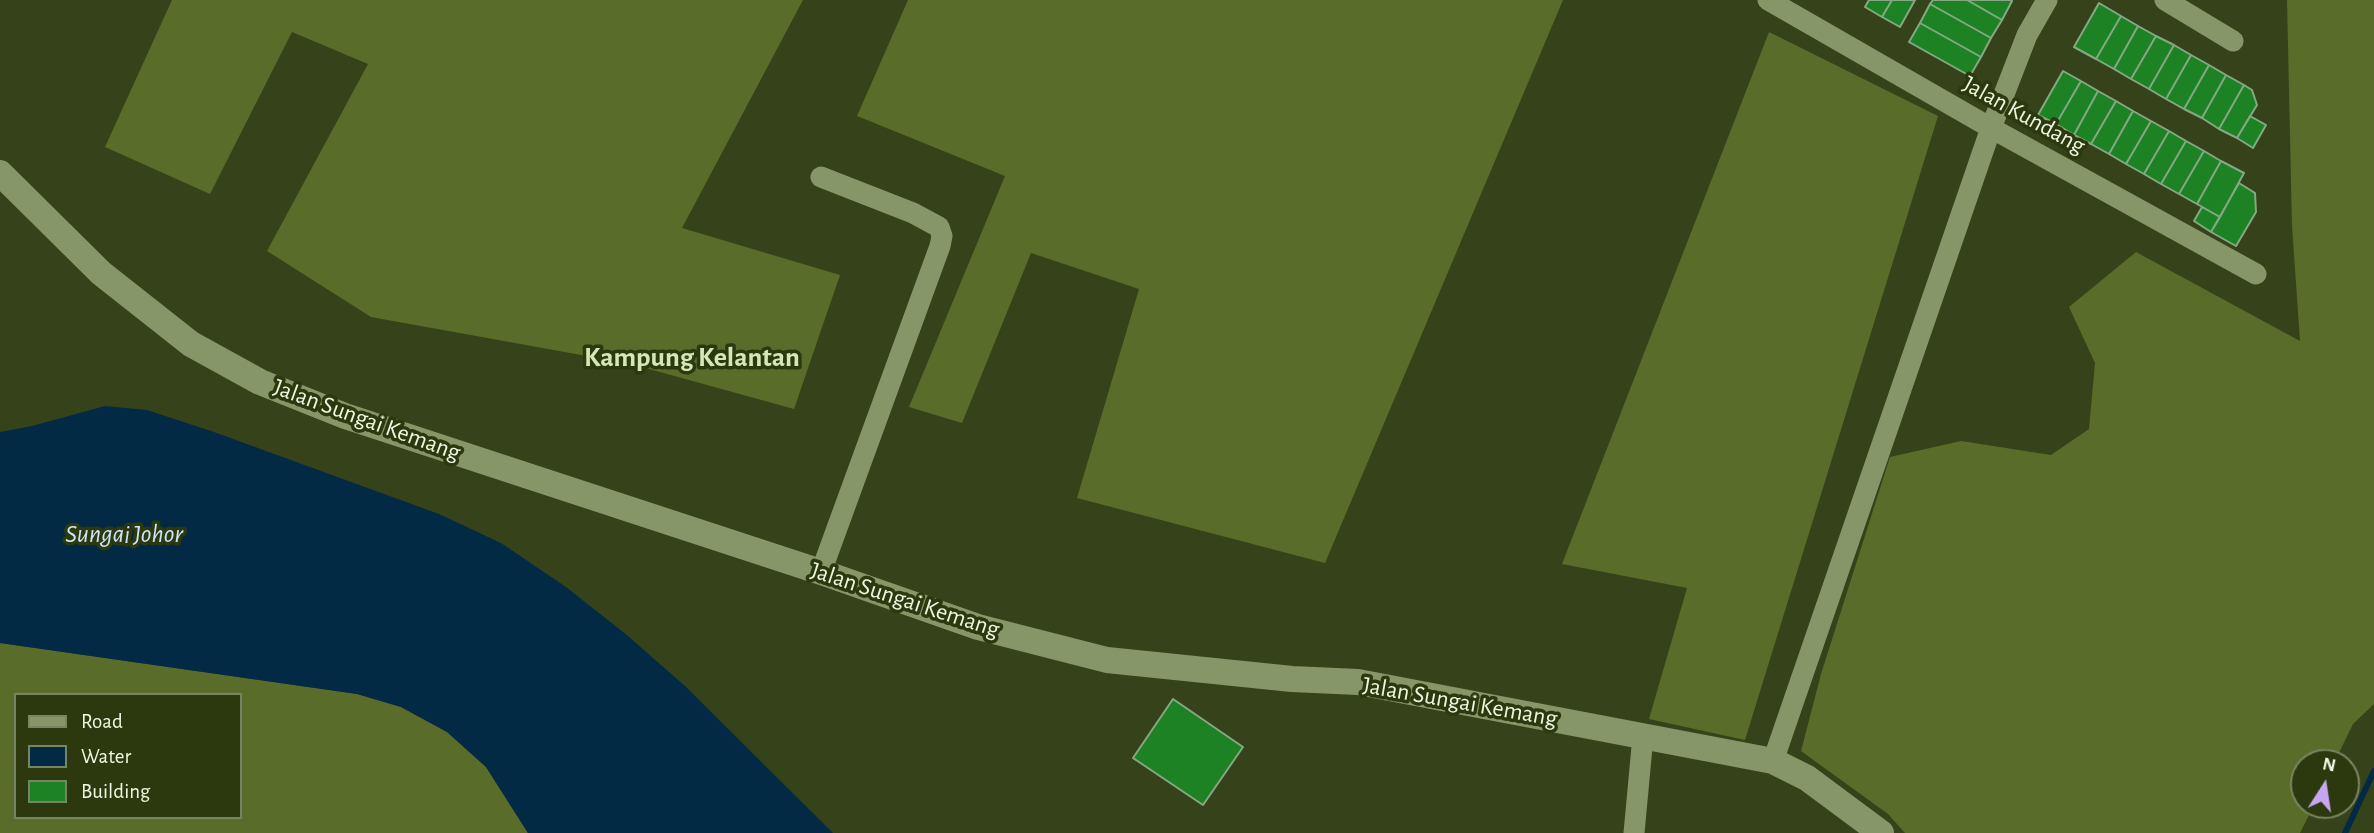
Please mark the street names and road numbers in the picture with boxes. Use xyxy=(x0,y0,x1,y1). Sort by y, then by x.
street label: Jalan Kundang xyxy=(1958,70,2090,160)
street label: Jalan Sungai Kemang xyxy=(270,373,464,467)
street label: Jalan Sungai Kemang xyxy=(807,556,1003,644)
street label: Jalan Sungai Kemang xyxy=(1361,671,1559,733)

